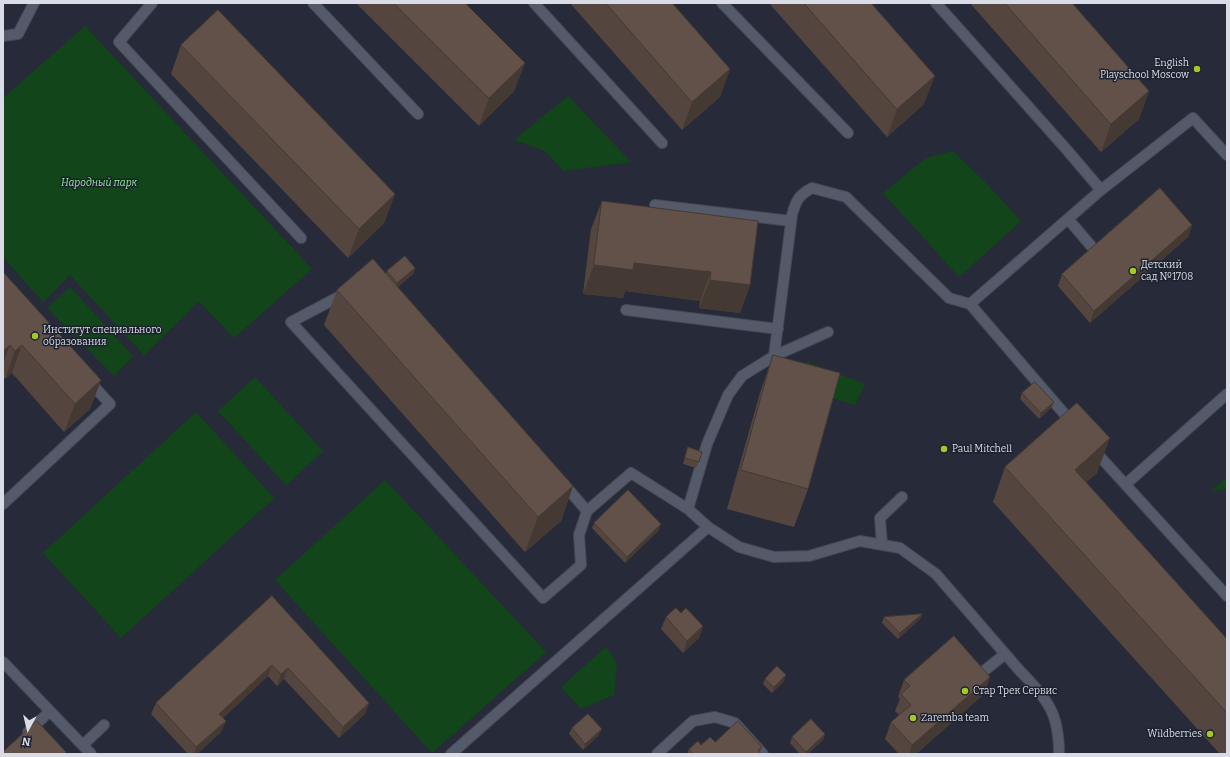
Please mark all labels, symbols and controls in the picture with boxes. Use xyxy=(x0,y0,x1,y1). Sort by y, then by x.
place label: English Playschool Moscow xyxy=(1100,57,1189,80)
marker: English Playschool Moscow xyxy=(1192,64,1202,74)
park label: Народный парк xyxy=(61,177,137,189)
place label: Детский сад №1708 xyxy=(1141,259,1193,282)
marker: Детский сад №1708 xyxy=(1128,266,1138,276)
place label: Институт специального образования xyxy=(43,324,161,348)
marker: Институт специального образования xyxy=(30,331,40,341)
place label: Paul Mitchell xyxy=(952,443,1012,455)
marker: Paul Mitchell xyxy=(939,444,949,454)
place label: Стар Трек Сервис xyxy=(973,685,1057,697)
marker: Стар Трек Сервис xyxy=(960,686,970,696)
north arrow xyxy=(8,709,48,749)
place label: Zaremba team xyxy=(921,712,989,724)
marker: Zaremba team xyxy=(908,713,918,723)
place label: Wildberries xyxy=(1147,728,1202,740)
marker: Wildberries xyxy=(1205,729,1215,739)
text: N xyxy=(21,734,31,748)

